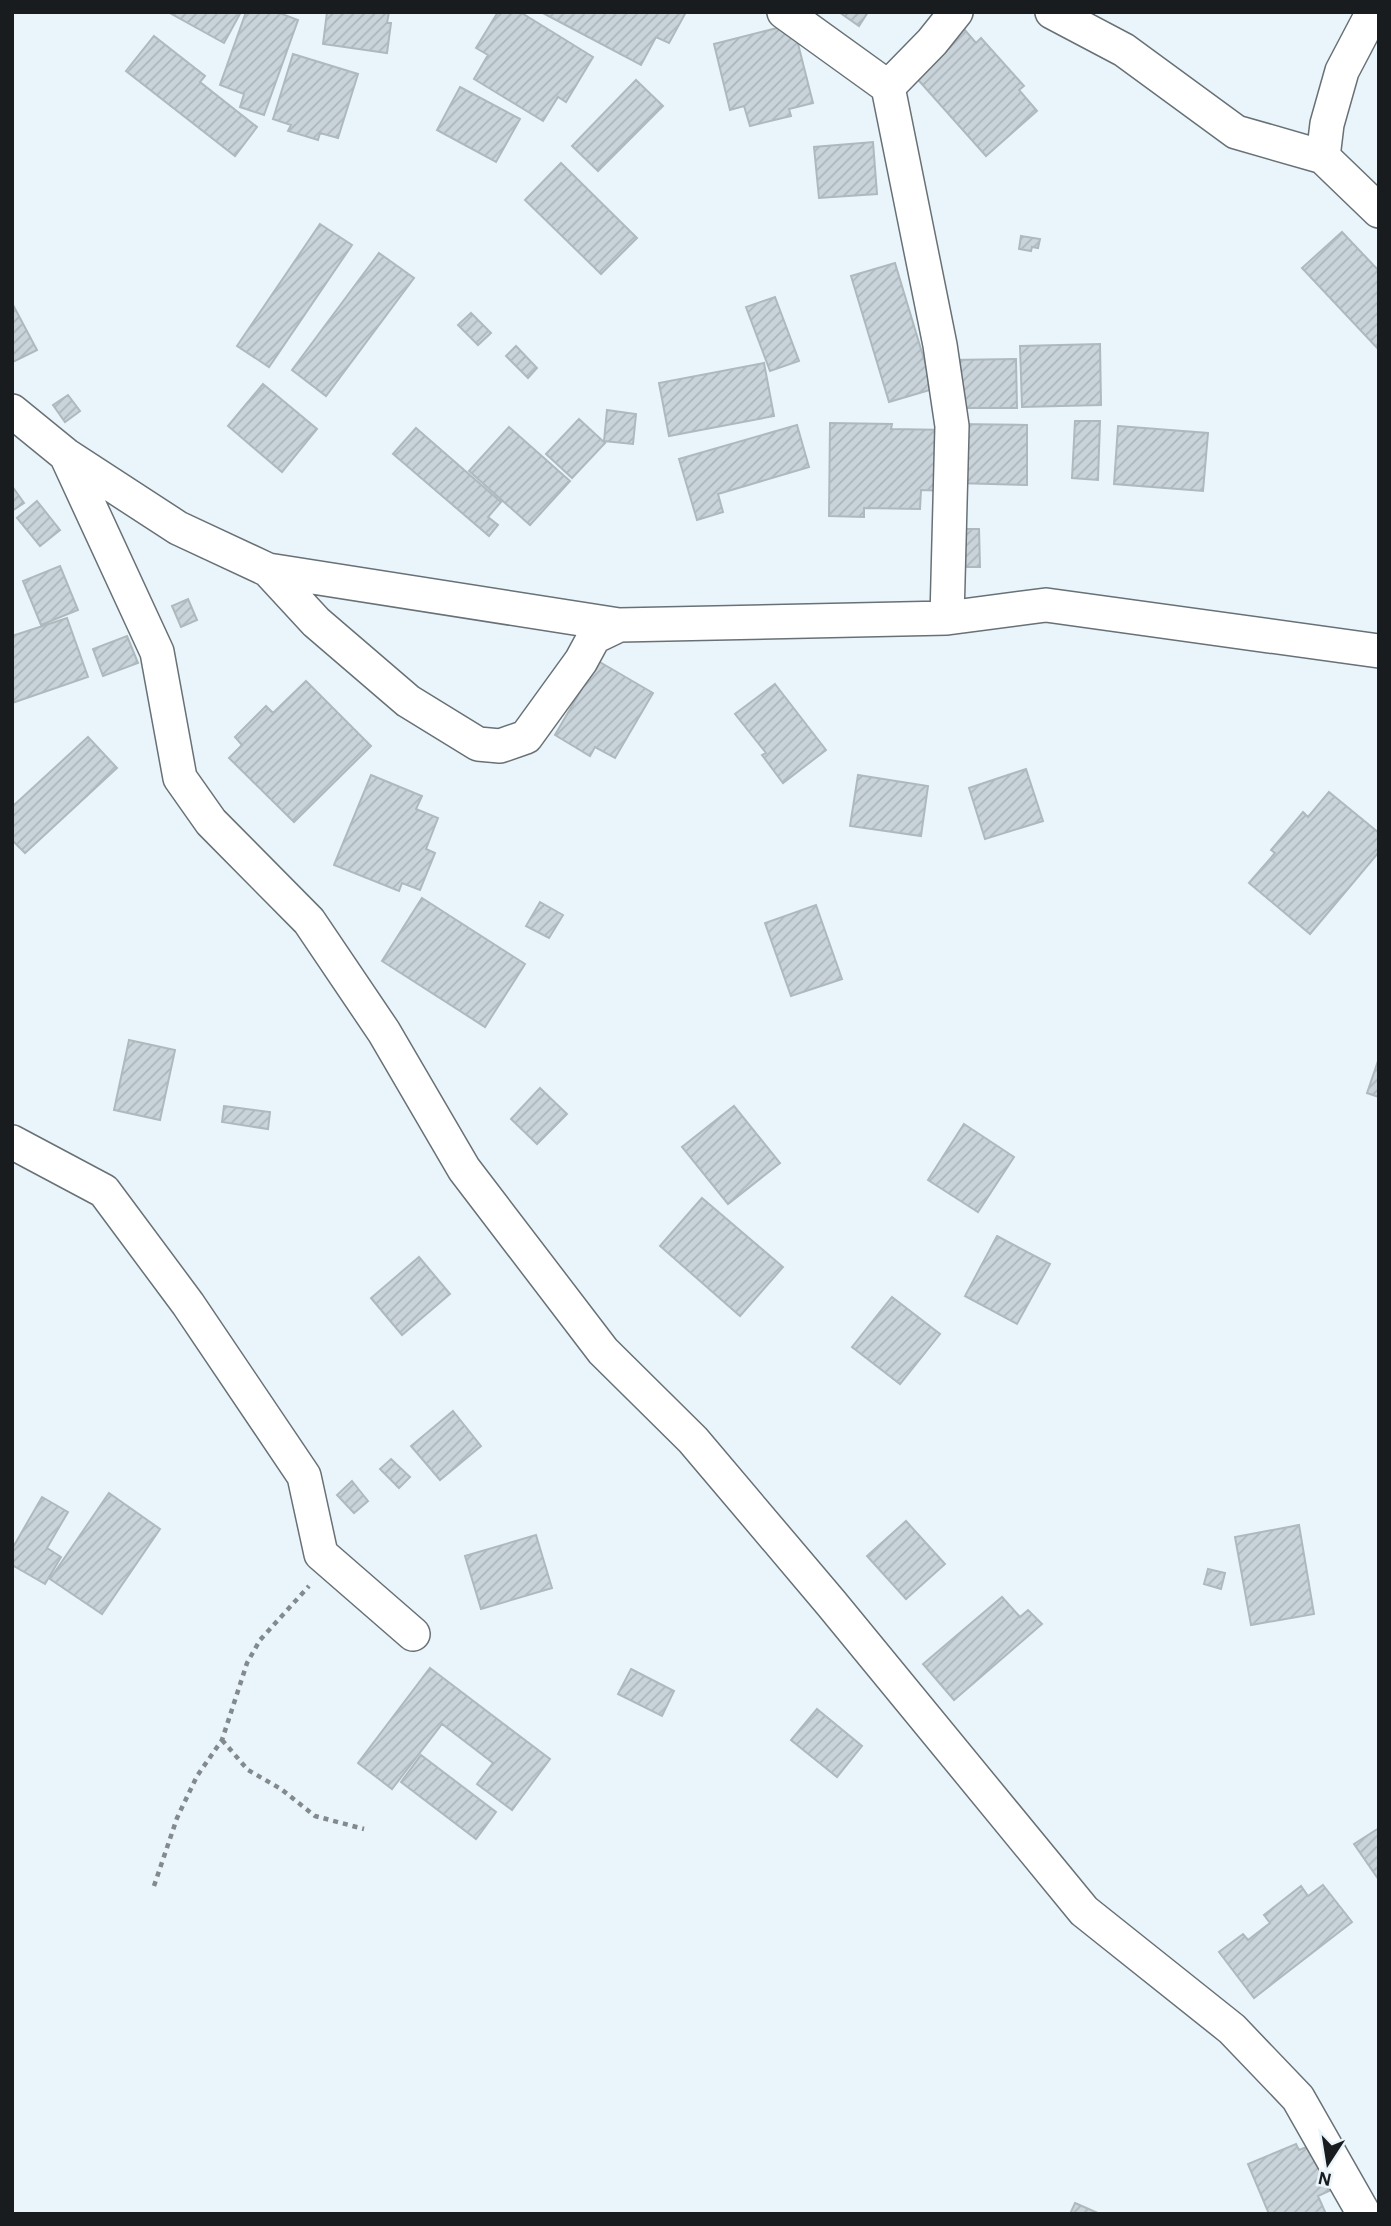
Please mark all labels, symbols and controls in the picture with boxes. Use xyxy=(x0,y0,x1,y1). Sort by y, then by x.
north arrow xyxy=(1293,2128,1363,2198)
text: N xyxy=(1316,2167,1333,2189)

